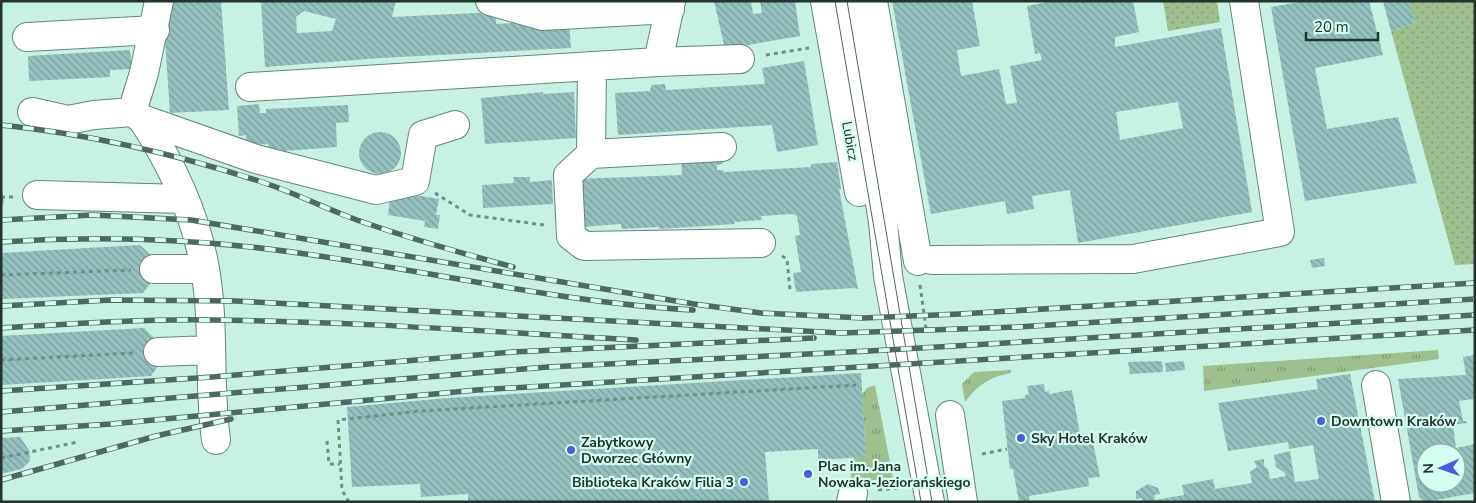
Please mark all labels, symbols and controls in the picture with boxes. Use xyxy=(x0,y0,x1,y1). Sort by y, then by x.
scale bar xyxy=(1306,10,1378,42)
text: 20 m xyxy=(1314,17,1349,37)
street label: Lubicz xyxy=(837,120,863,163)
place label: Downtown Kraków xyxy=(1331,412,1457,431)
marker: Downtown Kraków xyxy=(1315,415,1327,427)
place label: Sky Hotel Kraków xyxy=(1031,429,1148,448)
marker: Sky Hotel Kraków xyxy=(1015,432,1027,444)
place label: Zabytkowy Dworzec Główny xyxy=(581,433,692,468)
north arrow xyxy=(1416,443,1466,493)
marker: Zabytkowy Dworzec Główny xyxy=(565,444,577,456)
place label: Plac im. Jana Nowaka-Jeziorańskiego xyxy=(818,457,971,492)
text: N xyxy=(1419,463,1438,474)
marker: Plac im. Jana Nowaka-Jeziorańskiego xyxy=(802,468,814,480)
place label: Biblioteka Kraków Filia 3 xyxy=(572,473,734,492)
marker: Biblioteka Kraków Filia 3 xyxy=(738,476,750,488)

